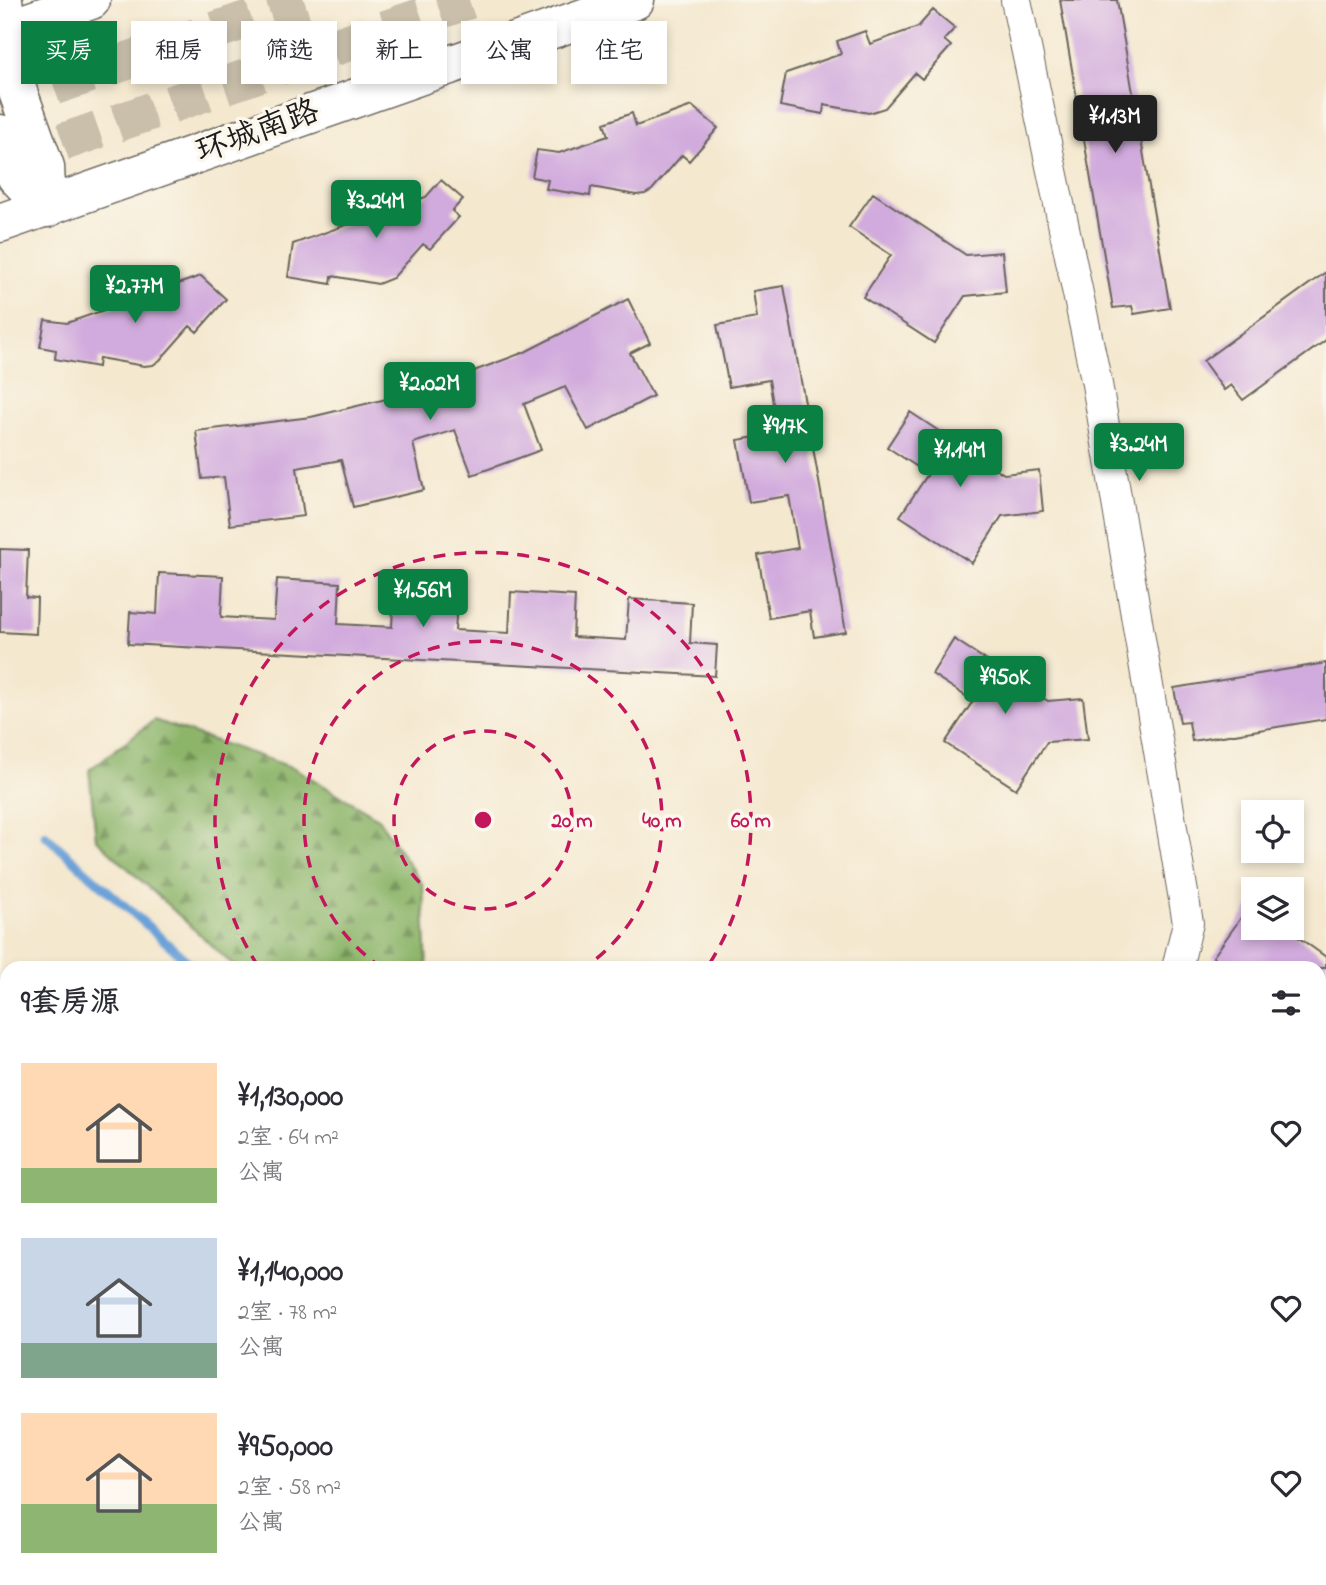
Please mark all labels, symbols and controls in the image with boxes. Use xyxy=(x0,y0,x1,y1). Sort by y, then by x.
chip: 买房 xyxy=(21,21,117,84)
chip: 租房 xyxy=(131,21,227,84)
chip: 筛选 xyxy=(241,21,337,84)
chip: 新上 xyxy=(351,21,447,84)
chip: 公寓 xyxy=(461,21,557,84)
chip: 住宅 xyxy=(571,21,667,84)
street label: 环城南路 xyxy=(190,89,326,177)
pin: ¥1.13M xyxy=(1058,96,1172,155)
text: ¥1.13M xyxy=(1089,101,1141,134)
pin: ¥3.24M xyxy=(319,180,433,240)
text: ¥3.24M xyxy=(347,186,405,219)
pin: ¥2.77M xyxy=(78,266,192,325)
text: ¥2.77M xyxy=(106,271,164,304)
pin: ¥2.02M xyxy=(373,362,487,422)
text: ¥2.02M xyxy=(400,368,460,401)
pin: ¥917K xyxy=(736,406,834,465)
text: ¥917K xyxy=(763,411,807,444)
pin: ¥3.24M xyxy=(1082,424,1196,483)
text: ¥3.24M xyxy=(1110,429,1168,462)
pin: ¥1.14M xyxy=(903,430,1017,489)
text: ¥1.14M xyxy=(934,435,986,468)
pin: ¥1.56M xyxy=(366,570,480,629)
text: ¥1.56M xyxy=(394,575,452,608)
pin: ¥950K xyxy=(956,656,1054,716)
text: ¥950K xyxy=(980,662,1030,695)
map controls xyxy=(1241,800,1304,940)
button: locate xyxy=(1241,800,1304,863)
text: 20 m xyxy=(550,807,593,837)
text: 40 m xyxy=(642,807,682,837)
text: 60 m xyxy=(731,807,771,837)
centre of rings xyxy=(471,808,495,832)
button: layers xyxy=(1241,877,1304,940)
text: 9套房源 xyxy=(21,982,120,1026)
icon: filters xyxy=(1267,984,1305,1022)
text: ¥1,130,000 xyxy=(238,1076,343,1120)
icon: home xyxy=(77,1091,161,1175)
icon: heart xyxy=(1267,1114,1305,1152)
text: 2室 · 64 m² xyxy=(238,1122,339,1155)
text: 公寓 xyxy=(238,1157,284,1190)
text: ¥1,140,000 xyxy=(238,1251,343,1295)
icon: home xyxy=(77,1266,161,1350)
icon: heart xyxy=(1267,1289,1305,1327)
text: 2室 · 78 m² xyxy=(238,1297,337,1330)
text: 公寓 xyxy=(238,1332,284,1365)
text: ¥950,000 xyxy=(238,1426,333,1470)
icon: home xyxy=(77,1441,161,1525)
icon: heart xyxy=(1267,1464,1305,1502)
text: 2室 · 58 m² xyxy=(238,1472,341,1505)
text: 公寓 xyxy=(238,1507,284,1540)

